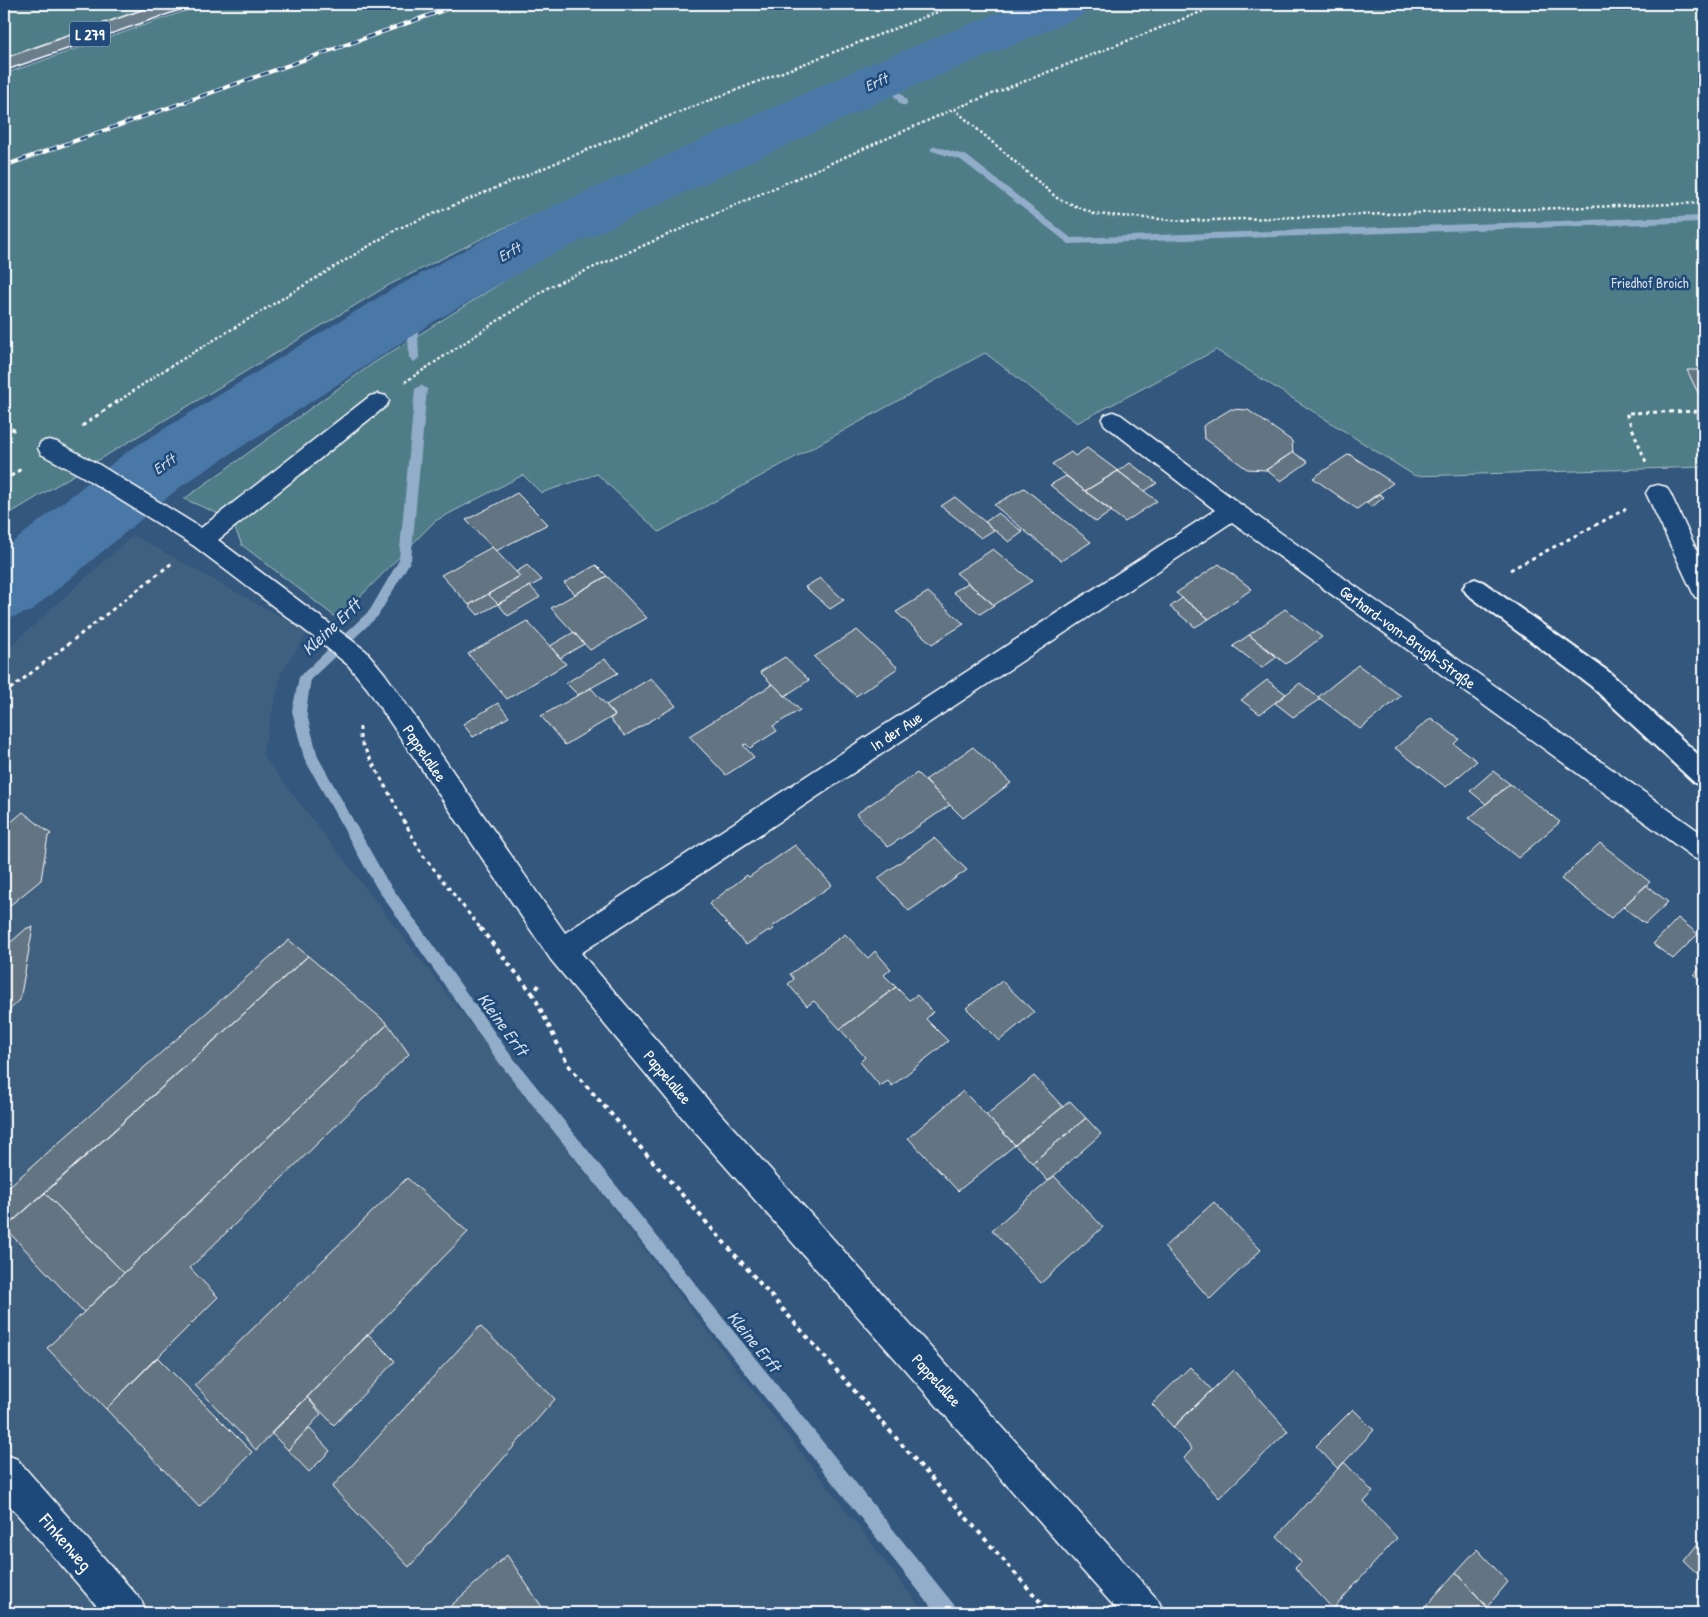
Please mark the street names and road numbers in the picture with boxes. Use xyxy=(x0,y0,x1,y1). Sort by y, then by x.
road number: L 279 xyxy=(70,22,110,46)
street label: Gerhard-vom-Brugh-Straße xyxy=(1335,580,1481,694)
street label: In der Aue xyxy=(866,706,927,756)
street label: Pappelallee xyxy=(398,720,452,786)
street label: Pappelallee xyxy=(639,1045,697,1109)
street label: Pappelallee xyxy=(907,1349,967,1412)
street label: Finkenweg xyxy=(33,1507,98,1577)

